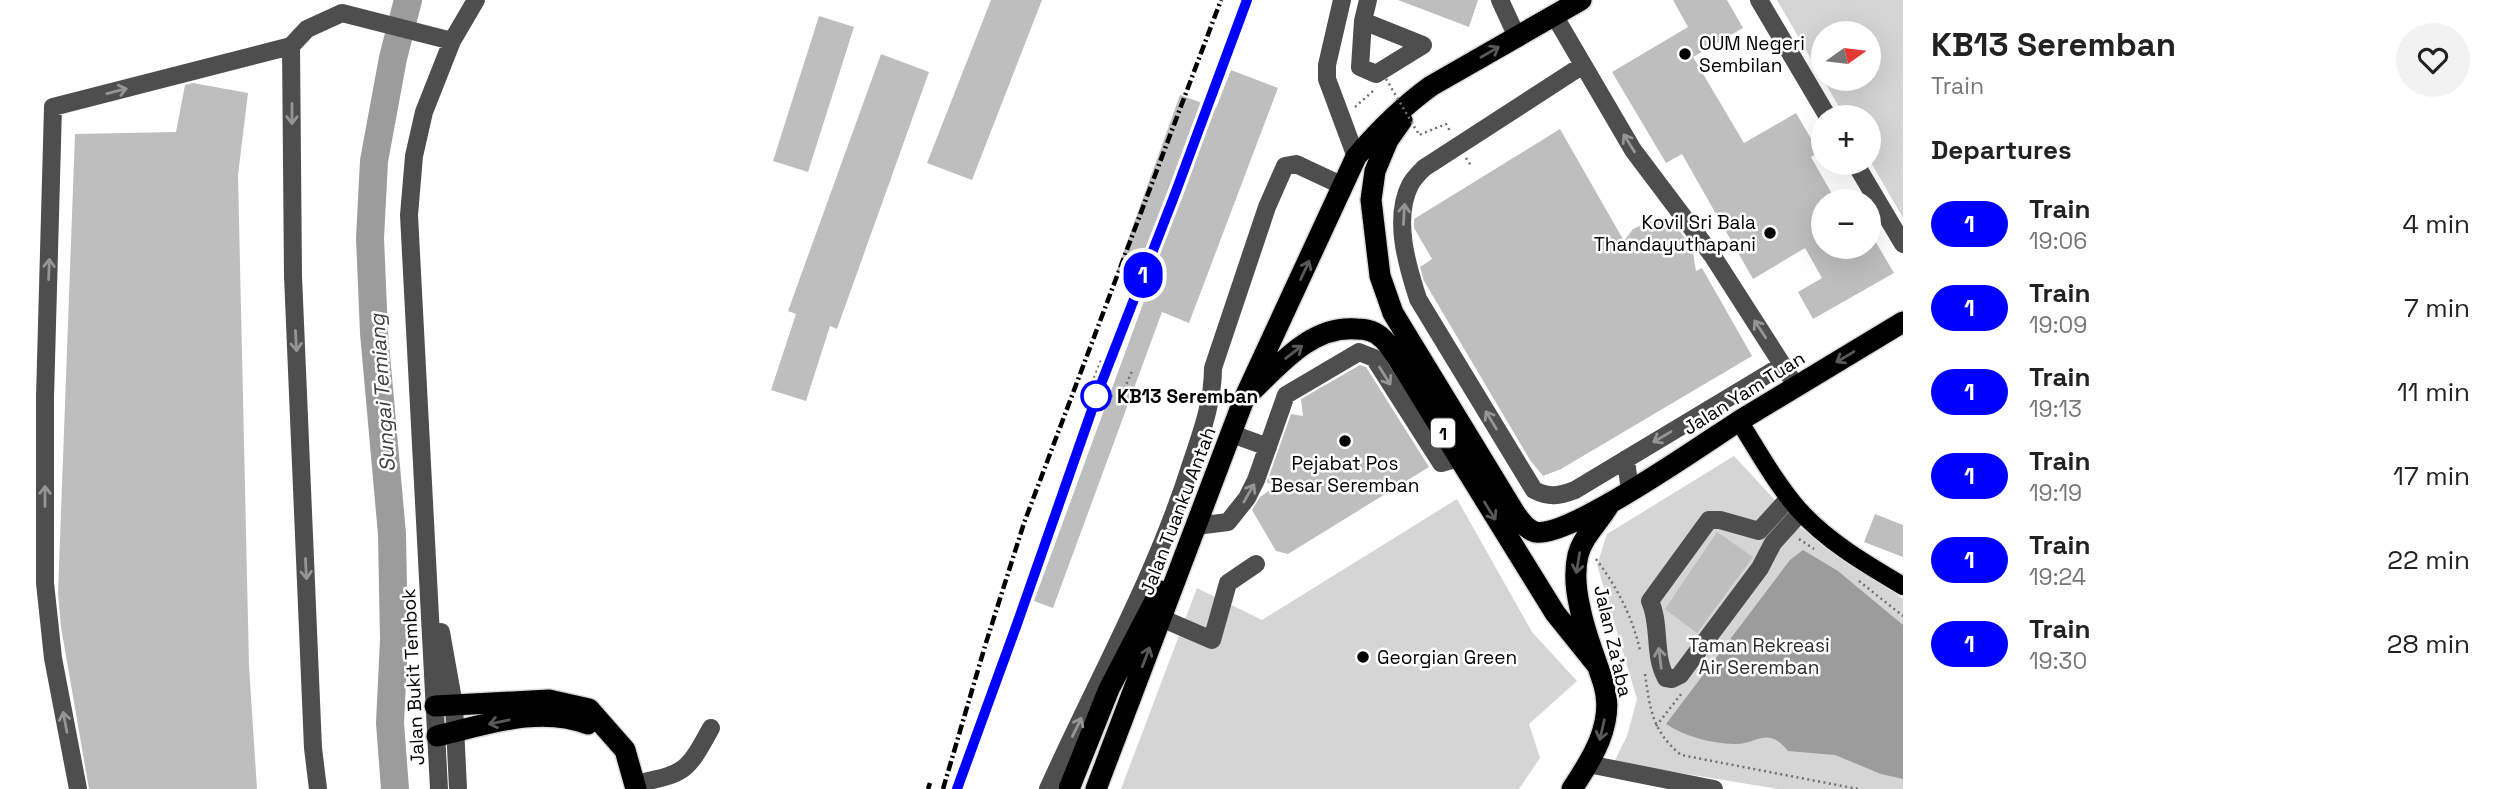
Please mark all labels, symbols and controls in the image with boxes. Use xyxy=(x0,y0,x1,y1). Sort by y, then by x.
north arrow xyxy=(1811,21,1881,91)
map controls xyxy=(1811,21,1881,259)
button: heart xyxy=(2396,23,2470,97)
text: KB13 Seremban xyxy=(1931,24,2176,66)
place label: OUM Negeri Sembilan xyxy=(1699,31,1805,78)
one-way arrow xyxy=(1479,45,1499,59)
marker: OUM Negeri Sembilan xyxy=(1677,46,1693,62)
text: Train xyxy=(1931,71,1984,101)
one-way arrow xyxy=(105,84,128,97)
one-way arrow xyxy=(285,102,299,125)
button: + xyxy=(1811,105,1881,175)
text: Departures xyxy=(1931,133,2072,167)
one-way arrow xyxy=(1622,134,1636,154)
button: − xyxy=(1811,189,1881,259)
text: Train xyxy=(2029,192,2090,226)
one-way arrow xyxy=(1398,203,1411,226)
text: 4 min xyxy=(2402,207,2470,241)
text: 1 xyxy=(1964,208,1975,239)
place label: Kovil Sri Bala Thandayuthapani xyxy=(1594,210,1756,257)
marker: Kovil Sri Bala Thandayuthapani xyxy=(1762,225,1778,241)
text: 19:06 xyxy=(2029,226,2087,256)
line badge: 1 xyxy=(1120,252,1166,298)
one-way arrow xyxy=(42,257,55,280)
text: 1 xyxy=(1138,259,1148,290)
one-way arrow xyxy=(1299,260,1312,281)
text: Train xyxy=(2029,276,2090,310)
text: 7 min xyxy=(2404,291,2470,325)
text: 1 xyxy=(1964,292,1975,323)
text: 19:09 xyxy=(2029,310,2087,340)
water label: Sungai Temiang xyxy=(363,312,401,473)
one-way arrow xyxy=(1753,320,1767,340)
one-way arrow xyxy=(289,330,302,353)
one-way arrow xyxy=(1285,345,1304,360)
street label: Jalan Yam Tuan xyxy=(1678,346,1810,440)
one-way arrow xyxy=(1835,351,1855,365)
text: Train xyxy=(2029,360,2090,394)
one-way arrow xyxy=(1379,365,1393,385)
text: 11 min xyxy=(2397,375,2470,409)
text: 1 xyxy=(1964,376,1975,407)
marker: KB13 Seremban xyxy=(1081,381,1111,411)
place label: KB13 Seremban xyxy=(1117,384,1258,409)
text: 19:13 xyxy=(2029,394,2082,424)
one-way arrow xyxy=(1484,410,1498,430)
road number: 1 xyxy=(1431,418,1455,447)
street label: Jalan Tuanku Antah xyxy=(1134,423,1222,599)
one-way arrow xyxy=(1652,431,1672,445)
marker: Pejabat Pos Besar Seremban xyxy=(1337,433,1353,449)
text: Train xyxy=(2029,444,2090,478)
place label: Pejabat Pos Besar Seremban xyxy=(1271,451,1419,498)
text: 17 min xyxy=(2393,459,2470,493)
text: 1 xyxy=(1964,460,1975,491)
text: 19:19 xyxy=(2029,478,2082,508)
one-way arrow xyxy=(1242,484,1256,504)
one-way arrow xyxy=(38,485,52,508)
one-way arrow xyxy=(1483,501,1498,520)
text: Train xyxy=(2029,528,2090,562)
text: 22 min xyxy=(2387,543,2470,577)
text: 1 xyxy=(1964,544,1975,575)
one-way arrow xyxy=(1571,551,1584,574)
one-way arrow xyxy=(299,557,312,580)
text: 19:24 xyxy=(2029,562,2086,592)
street label: Jalan Za'aba xyxy=(1588,583,1638,699)
street label: Jalan Bukit Tembok xyxy=(396,588,430,766)
text: Train xyxy=(2029,612,2090,646)
text: 28 min xyxy=(2387,627,2470,661)
text: 1 xyxy=(1964,628,1975,659)
park label: Taman Rekreasi Air Seremban xyxy=(1688,633,1830,680)
place label: Georgian Green xyxy=(1377,645,1517,670)
one-way arrow xyxy=(1141,646,1154,668)
text: 19:30 xyxy=(2029,646,2087,676)
one-way arrow xyxy=(1654,647,1667,670)
marker: Georgian Green xyxy=(1355,649,1371,665)
one-way arrow xyxy=(58,711,71,734)
one-way arrow xyxy=(488,716,511,730)
one-way arrow xyxy=(1070,717,1084,738)
one-way arrow xyxy=(1595,718,1608,741)

